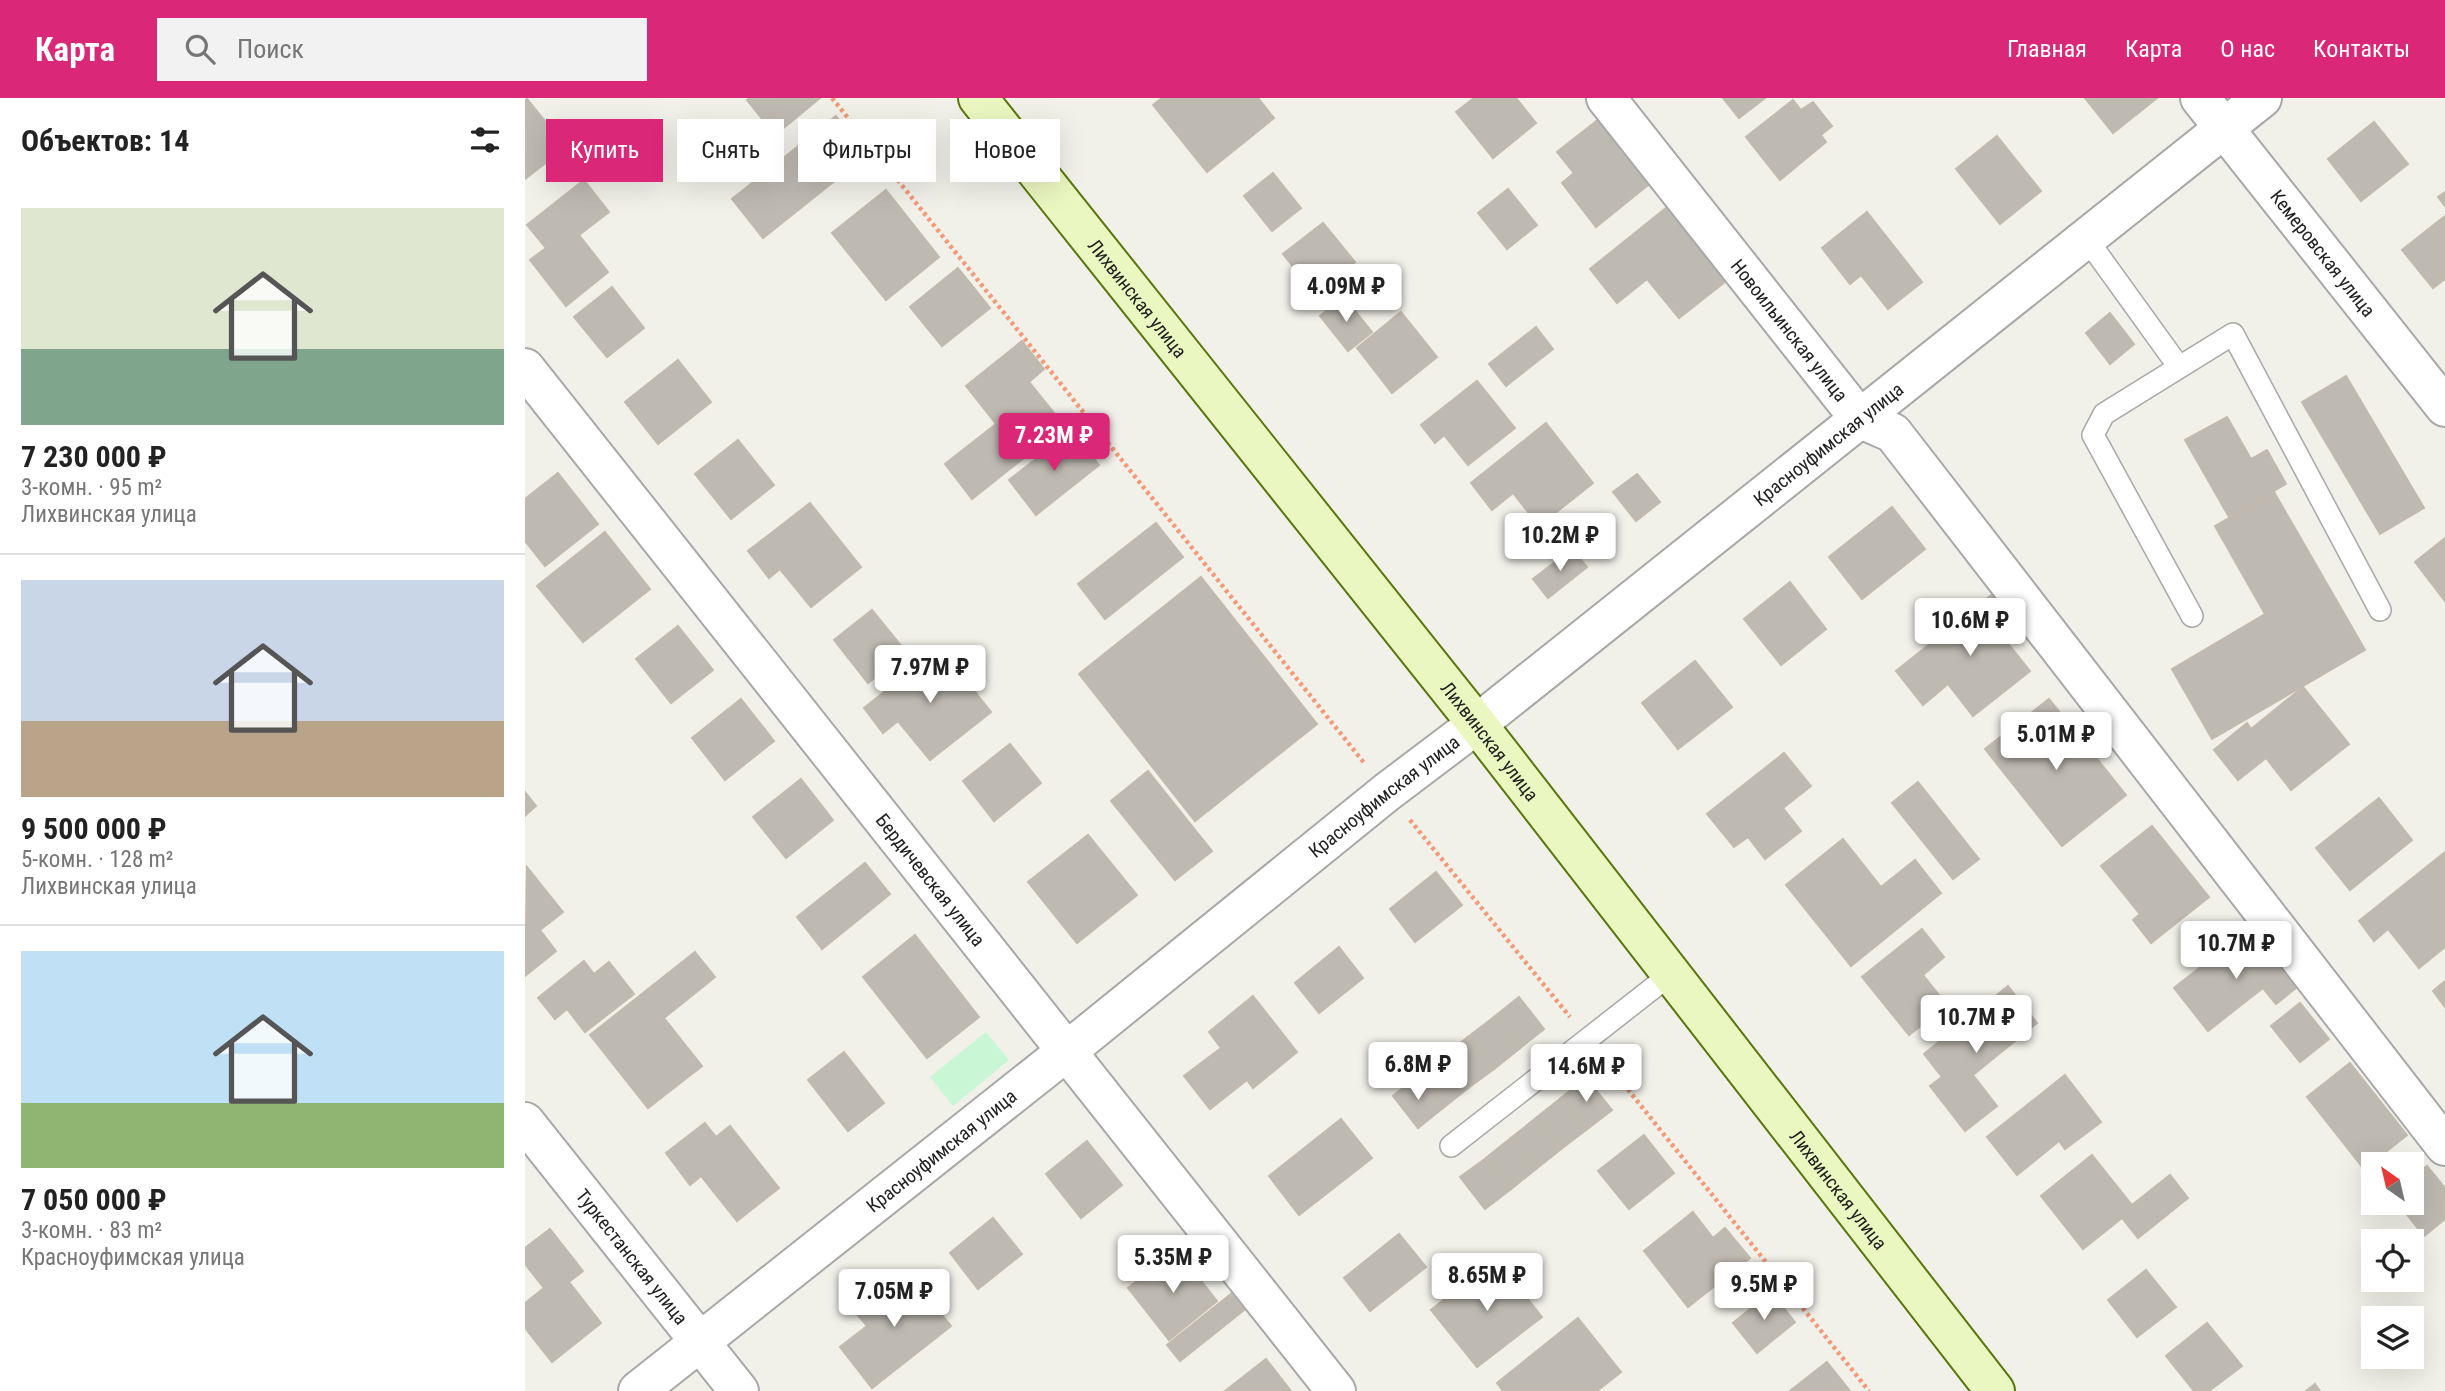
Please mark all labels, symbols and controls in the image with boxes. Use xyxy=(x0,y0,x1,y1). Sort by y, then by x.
search box xyxy=(157,18,647,81)
text: Карта xyxy=(35,30,115,69)
icon: search xyxy=(181,30,219,68)
text: Поиск xyxy=(237,34,304,64)
text: Главная xyxy=(2007,35,2087,63)
text: Карта xyxy=(2125,35,2182,63)
text: О нас xyxy=(2220,35,2275,63)
text: Контакты xyxy=(2313,35,2410,63)
chip: Купить xyxy=(546,119,663,182)
chip: Снять xyxy=(677,119,784,182)
chip: Фильтры xyxy=(798,119,936,182)
chip: Новое xyxy=(950,119,1060,182)
icon: filters xyxy=(466,121,504,159)
text: Объектов: 14 xyxy=(21,123,189,158)
street label: Кемеровская улица xyxy=(2265,185,2380,322)
street label: Лихвинская улица xyxy=(1083,235,1191,362)
icon: home xyxy=(200,253,326,379)
street label: Новоильинская улица xyxy=(1726,255,1852,406)
pin: 4.09M ₽ xyxy=(1281,264,1411,324)
text: 4.09M ₽ xyxy=(1307,273,1385,300)
street label: Красноуфимская улица xyxy=(1749,378,1908,511)
pin: 7.23M ₽ xyxy=(989,414,1119,473)
text: 7.23M ₽ xyxy=(1015,422,1093,449)
text: 7 230 000 ₽ xyxy=(21,439,167,474)
text: 3-комн. · 95 m² xyxy=(21,474,162,501)
text: Лихвинская улица xyxy=(21,501,197,528)
pin: 10.2M ₽ xyxy=(1495,514,1625,573)
text: 10.2M ₽ xyxy=(1521,522,1599,549)
pin: 10.6M ₽ xyxy=(1905,598,2035,658)
text: 10.6M ₽ xyxy=(1931,607,2009,634)
icon: home xyxy=(200,625,326,751)
pin: 7.97M ₽ xyxy=(865,646,995,705)
text: 7.97M ₽ xyxy=(891,654,969,681)
street label: Лихвинская улица xyxy=(1436,677,1543,806)
pin: 5.01M ₽ xyxy=(1991,712,2121,772)
text: 5.01M ₽ xyxy=(2017,721,2095,748)
street label: Красноуфимская улица xyxy=(1304,730,1464,863)
street label: Бердичевская улица xyxy=(871,809,990,951)
text: 9 500 000 ₽ xyxy=(21,811,167,846)
text: 5-комн. · 128 m² xyxy=(21,846,173,873)
text: Лихвинская улица xyxy=(21,873,197,900)
pin: 10.7M ₽ xyxy=(2171,922,2301,981)
text: 10.7M ₽ xyxy=(2197,930,2275,957)
icon: home xyxy=(200,996,326,1122)
pin: 10.7M ₽ xyxy=(1911,996,2041,1055)
text: 10.7M ₽ xyxy=(1937,1004,2015,1031)
pin: 6.8M ₽ xyxy=(1361,1042,1475,1102)
pin: 14.6M ₽ xyxy=(1521,1044,1651,1104)
text: 6.8M ₽ xyxy=(1384,1051,1452,1078)
text: 14.6M ₽ xyxy=(1547,1053,1625,1080)
street label: Красноуфимская улица xyxy=(862,1085,1021,1218)
street label: Лихвинская улица xyxy=(1785,1125,1892,1254)
north arrow xyxy=(2361,1152,2424,1214)
map controls xyxy=(2361,1152,2424,1369)
text: 7 050 000 ₽ xyxy=(21,1182,167,1217)
street label: Туркестанская улица xyxy=(571,1185,693,1329)
text: 3-комн. · 83 m² xyxy=(21,1217,162,1244)
button: locate xyxy=(2361,1229,2424,1292)
pin: 5.35M ₽ xyxy=(1108,1236,1238,1295)
text: Красноуфимская улица xyxy=(21,1244,245,1271)
text: 5.35M ₽ xyxy=(1134,1244,1212,1271)
pin: 8.65M ₽ xyxy=(1422,1254,1552,1313)
text: 8.65M ₽ xyxy=(1448,1262,1526,1289)
pin: 9.5M ₽ xyxy=(1707,1262,1821,1322)
pin: 7.05M ₽ xyxy=(829,1270,959,1329)
text: 9.5M ₽ xyxy=(1730,1271,1798,1298)
text: 7.05M ₽ xyxy=(855,1278,933,1305)
button: layers xyxy=(2361,1306,2424,1369)

